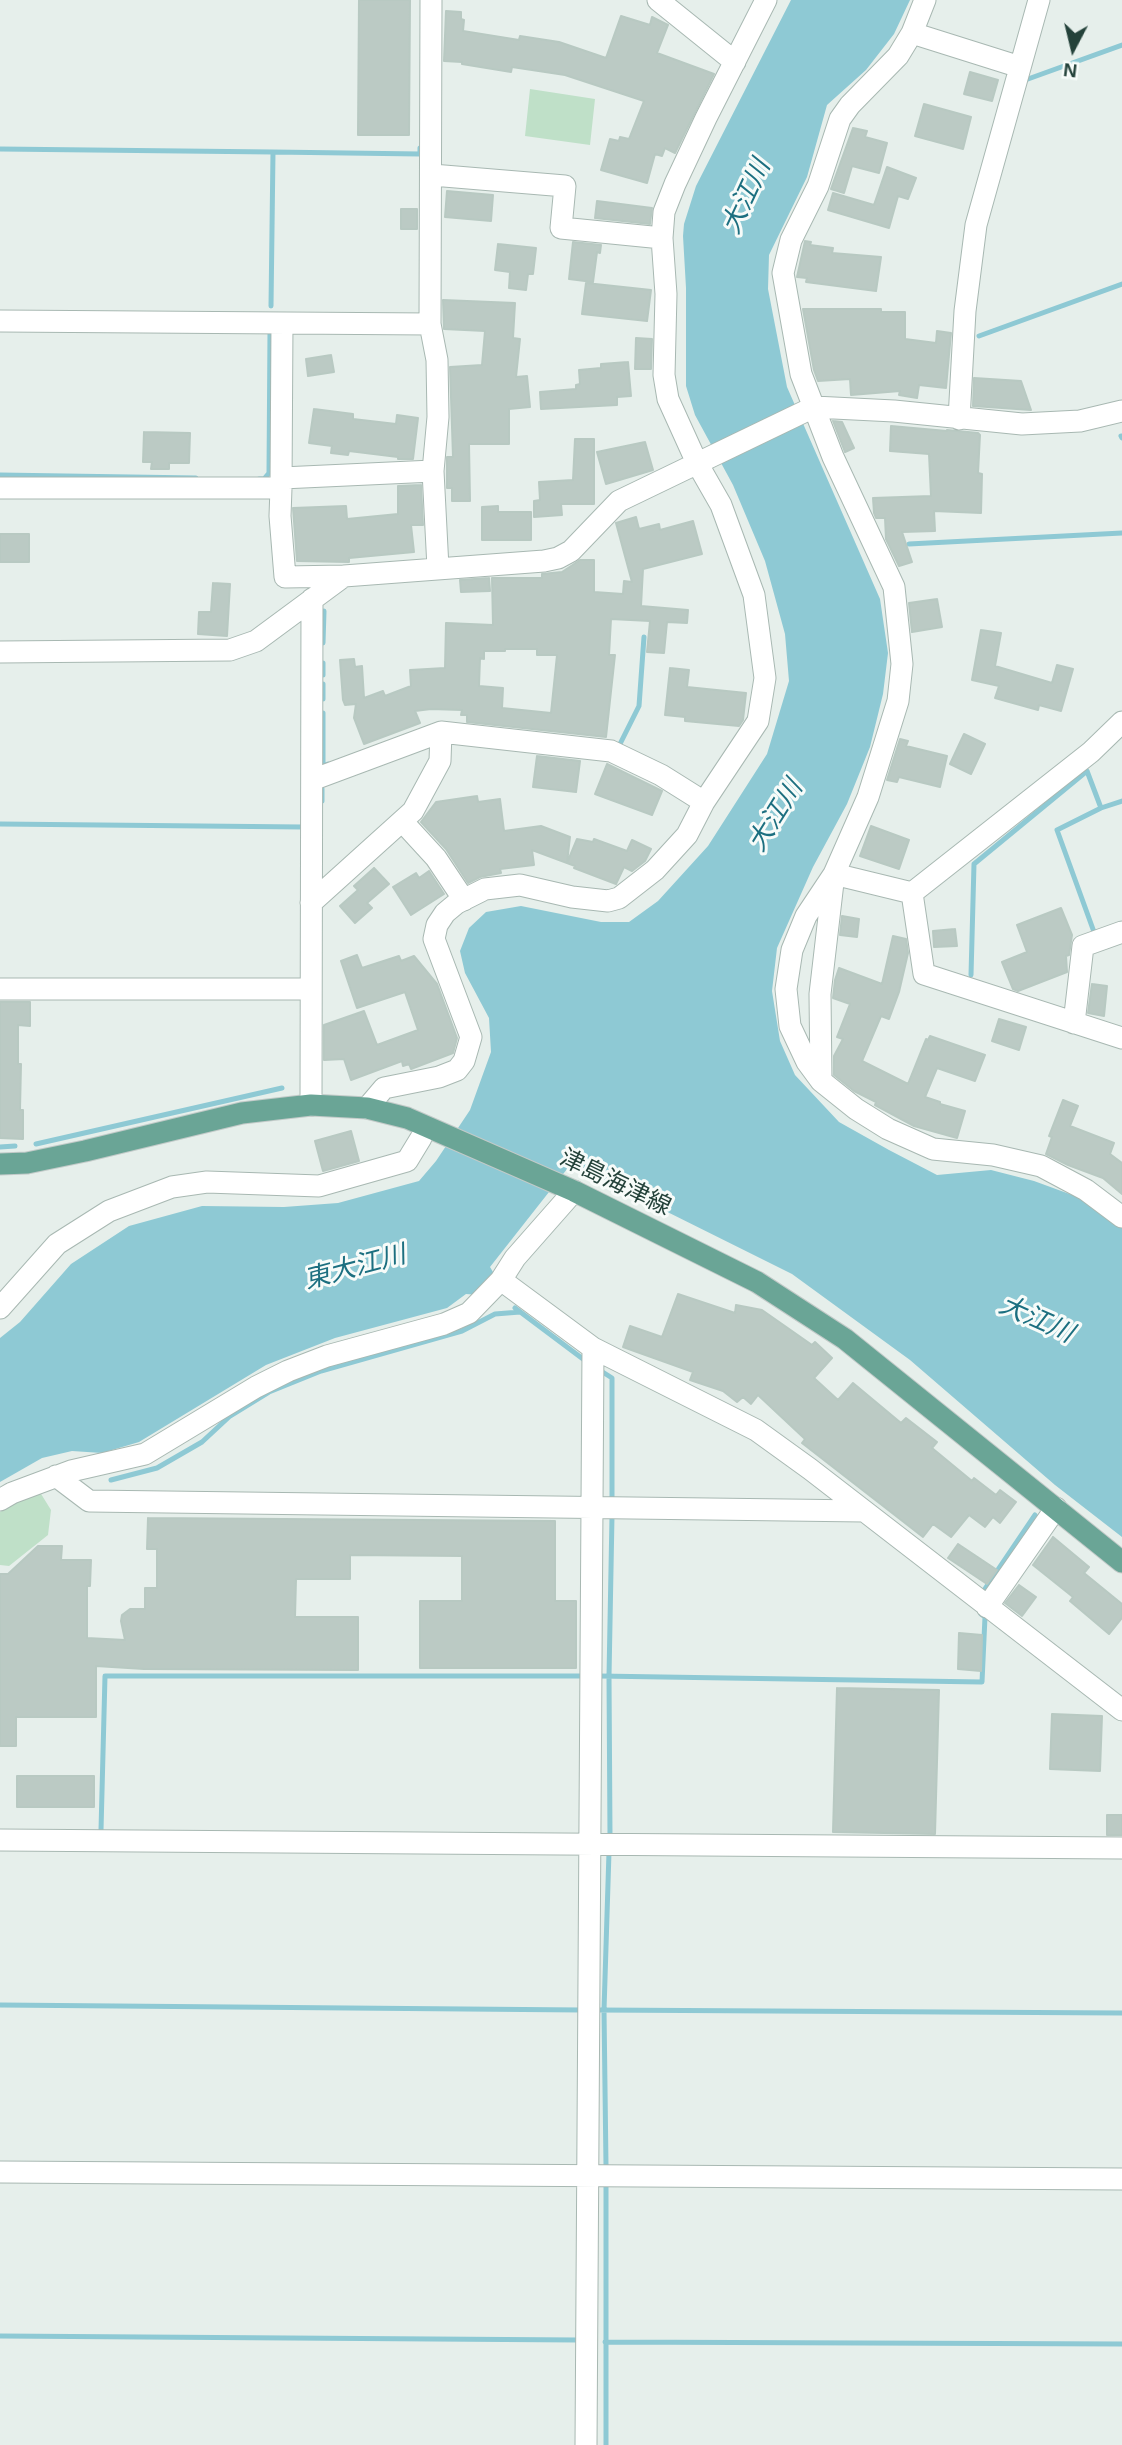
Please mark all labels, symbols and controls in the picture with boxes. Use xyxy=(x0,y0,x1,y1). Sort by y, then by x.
north arrow xyxy=(1038,14,1108,84)
text: N xyxy=(1062,59,1078,82)
water label: 大江川 xyxy=(716,155,778,239)
water label: 大江川 xyxy=(742,775,810,857)
street label: 津島海津線 xyxy=(555,1144,675,1222)
water label: 東大江川 xyxy=(301,1239,409,1297)
water label: 大江川 xyxy=(994,1290,1078,1350)

